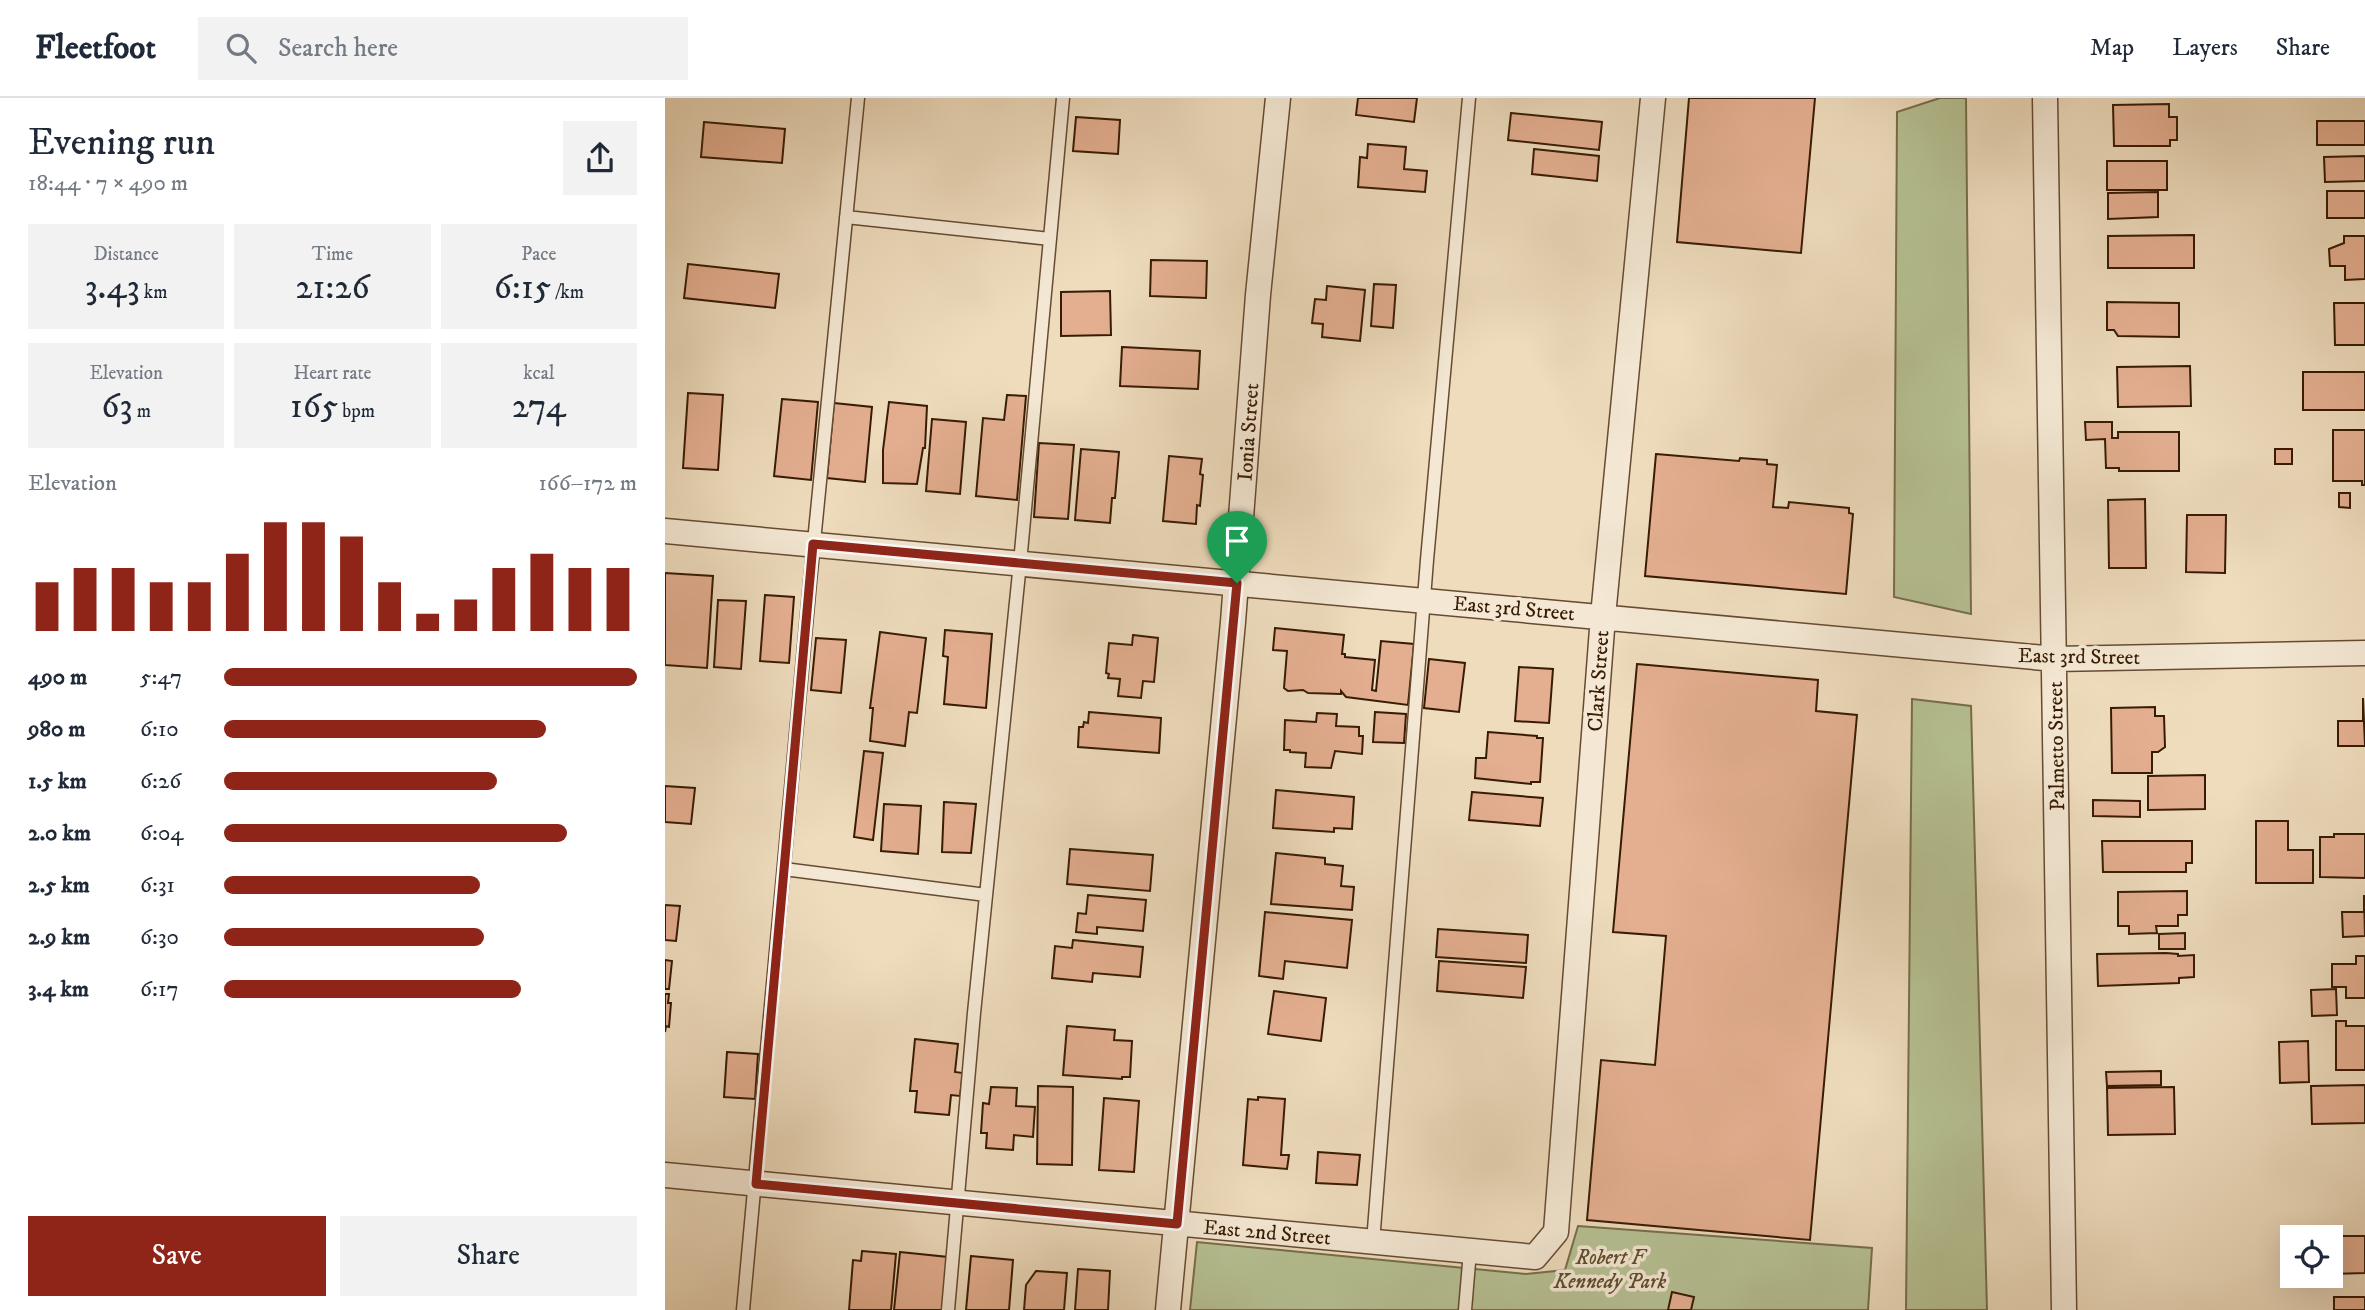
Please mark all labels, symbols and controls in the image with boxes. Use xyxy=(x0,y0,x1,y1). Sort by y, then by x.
search box xyxy=(198,17,688,80)
text: Fleetfoot xyxy=(35,28,156,69)
icon: search xyxy=(222,29,260,67)
text: Search here xyxy=(278,32,398,65)
text: Map xyxy=(2090,33,2134,63)
text: Layers xyxy=(2172,33,2238,63)
text: Share xyxy=(2276,33,2330,63)
text: Evening run xyxy=(28,119,215,167)
button: share xyxy=(563,121,637,195)
text: 18:44 · 7 × 490 m xyxy=(28,169,188,198)
text: Distance xyxy=(93,243,159,266)
text: Time xyxy=(312,243,353,266)
text: Pace xyxy=(521,243,556,266)
text: 3.43 xyxy=(85,266,140,310)
text: 21:26 xyxy=(295,266,370,310)
text: 6:15 xyxy=(494,266,551,310)
text: km xyxy=(140,281,168,304)
text: /km xyxy=(551,281,584,304)
text: Elevation xyxy=(89,362,163,385)
text: Heart rate xyxy=(294,362,371,385)
text: kcal xyxy=(523,362,554,385)
street label: Ionia Street xyxy=(1233,382,1265,482)
text: 63 xyxy=(101,385,133,429)
text: 165 xyxy=(290,385,338,429)
text: 274 xyxy=(512,385,566,429)
text: m xyxy=(133,400,151,423)
text: bpm xyxy=(338,400,375,423)
text: Elevation xyxy=(28,469,117,498)
text: 166–172 m xyxy=(539,469,637,498)
pin xyxy=(1207,511,1267,583)
icon: arrive xyxy=(1218,522,1256,560)
street label: East 3rd Street xyxy=(1452,591,1576,627)
street label: Clark Street xyxy=(1582,629,1616,733)
street label: East 3rd Street xyxy=(2018,643,2141,671)
text: 490 m xyxy=(28,663,87,692)
text: 5:47 xyxy=(140,663,182,692)
street label: Palmetto Street xyxy=(2043,681,2071,811)
text: 980 m xyxy=(28,715,86,744)
text: 6:10 xyxy=(140,715,179,744)
text: 1.5 km xyxy=(28,767,87,796)
text: 6:26 xyxy=(140,767,181,796)
text: 2.0 km xyxy=(28,819,91,848)
text: 6:04 xyxy=(140,819,184,848)
text: 2.5 km xyxy=(28,871,90,900)
text: 6:31 xyxy=(140,871,175,900)
text: 2.9 km xyxy=(28,923,90,952)
text: 6:30 xyxy=(140,923,179,952)
text: 3.4 km xyxy=(28,975,89,1004)
text: 6:17 xyxy=(140,975,179,1004)
street label: East 2nd Street xyxy=(1202,1214,1332,1252)
button: Save xyxy=(28,1216,326,1296)
button: Share xyxy=(340,1216,637,1296)
map controls xyxy=(2280,1225,2343,1288)
button: locate xyxy=(2280,1225,2343,1288)
park label: Robert F Kennedy Park xyxy=(1553,1245,1667,1295)

